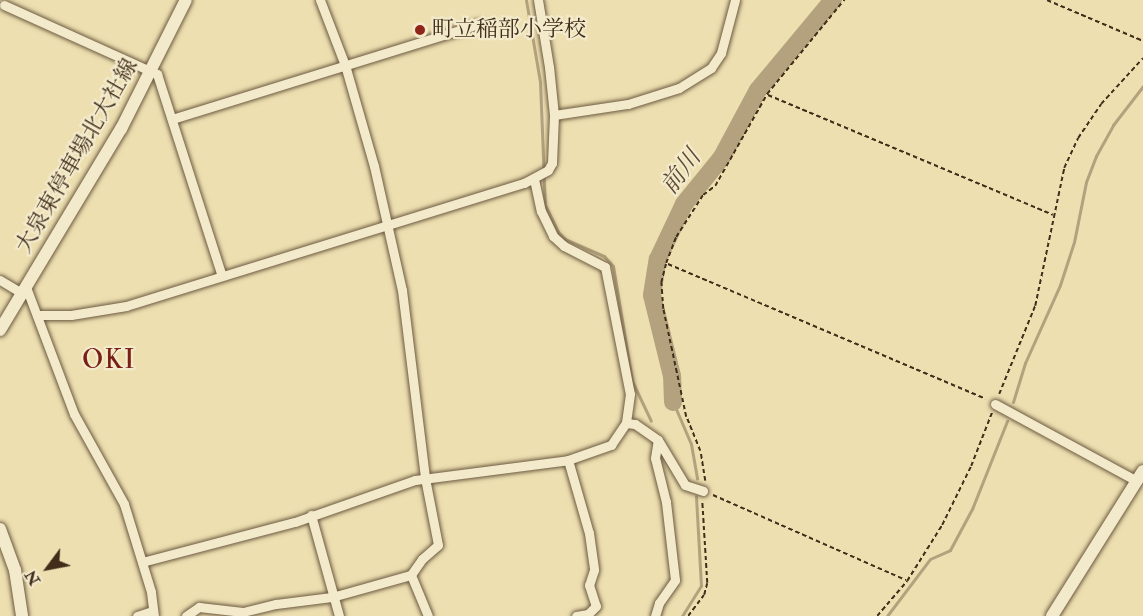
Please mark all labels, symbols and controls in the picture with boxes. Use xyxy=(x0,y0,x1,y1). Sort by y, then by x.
place label: 町立稲部小学校 xyxy=(432,17,586,43)
marker: 町立稲部小学校 xyxy=(413,23,427,37)
street label: 大泉東停車場北大社線 xyxy=(11,54,143,258)
water label: 前川 xyxy=(655,144,707,200)
district label: OKI xyxy=(82,345,136,377)
north arrow xyxy=(18,538,78,598)
text: N xyxy=(20,566,45,589)

